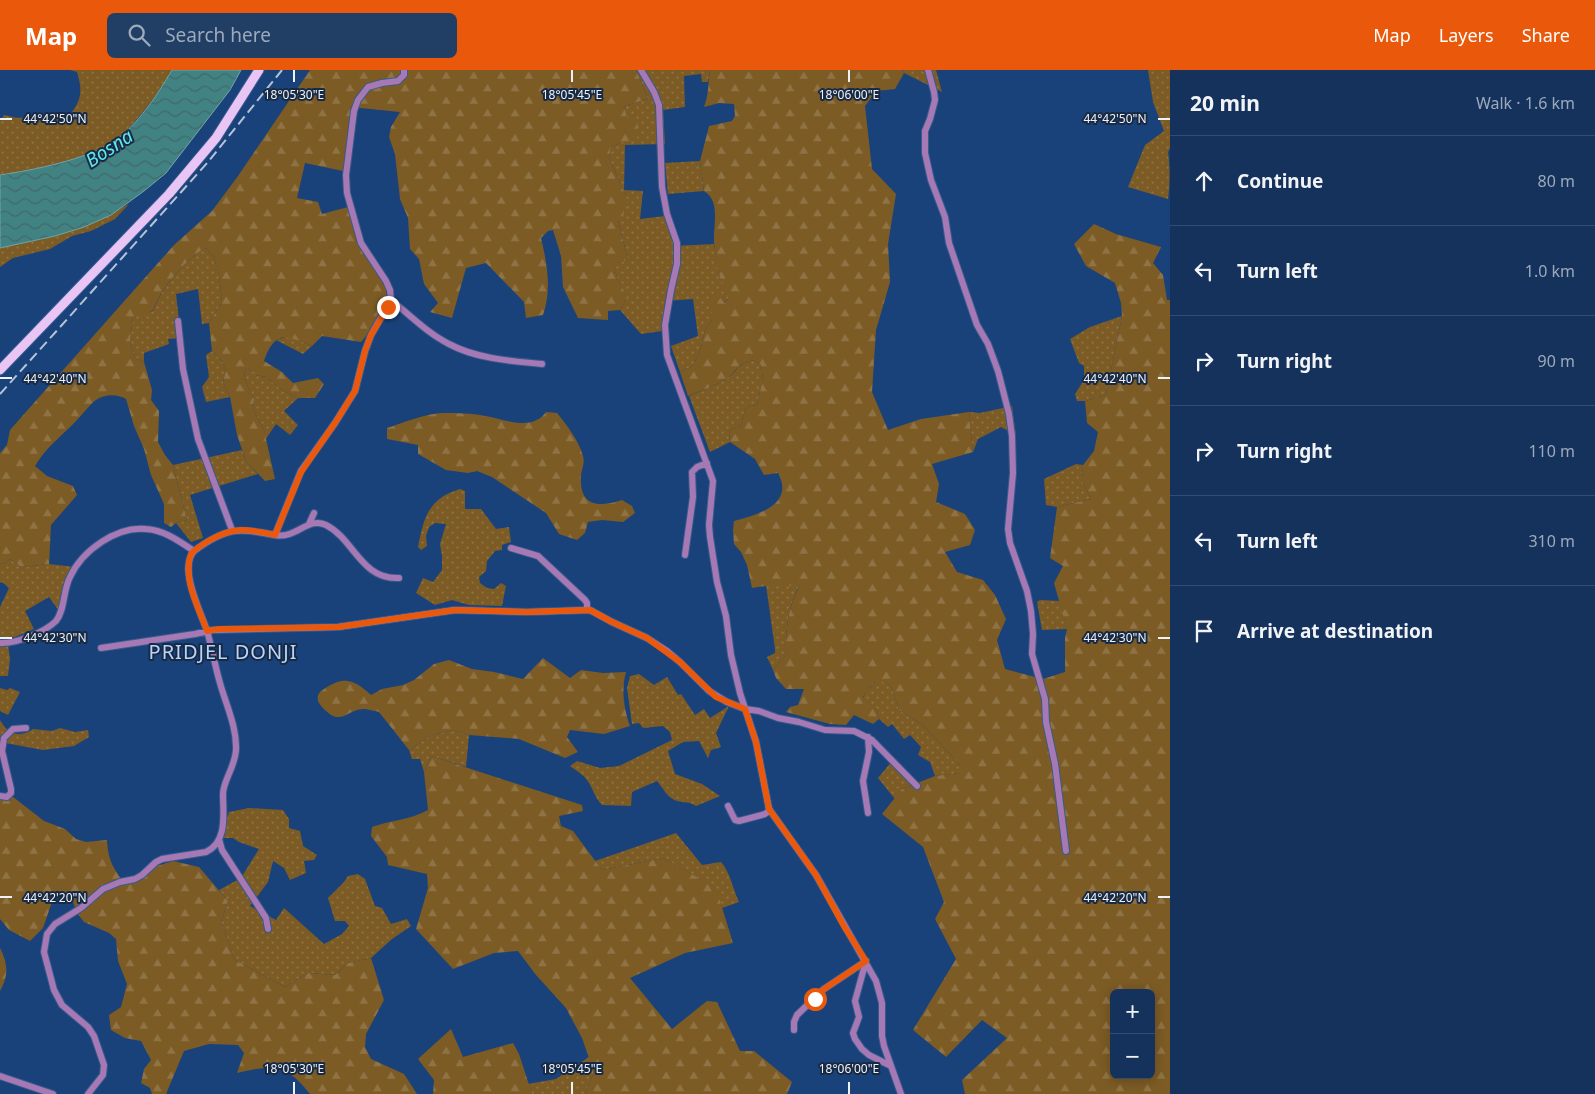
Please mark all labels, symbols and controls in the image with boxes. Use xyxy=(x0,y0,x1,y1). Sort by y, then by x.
search box xyxy=(107,13,457,58)
text: Map xyxy=(25,19,77,52)
icon: search xyxy=(125,21,153,49)
text: Search here xyxy=(165,22,271,48)
text: Map xyxy=(1373,23,1411,47)
text: Layers xyxy=(1439,23,1494,47)
text: Share xyxy=(1522,23,1570,47)
text: 18°05'30"E xyxy=(264,86,324,103)
text: 18°05'45"E xyxy=(542,86,602,103)
text: 18°06'00"E xyxy=(819,86,879,103)
text: 20 min xyxy=(1190,89,1260,117)
text: Walk · 1.6 km xyxy=(1476,92,1575,114)
text: 44°42'50"N xyxy=(23,110,87,127)
text: 44°42'50"N xyxy=(1083,110,1147,127)
water label: Bosna xyxy=(80,123,138,173)
icon: ahead xyxy=(1190,167,1218,195)
text: Continue xyxy=(1237,168,1323,194)
text: 80 m xyxy=(1538,170,1575,192)
icon: left xyxy=(1190,257,1218,285)
text: Turn left xyxy=(1237,258,1318,284)
text: 1.0 km xyxy=(1525,260,1575,282)
route end xyxy=(377,296,400,319)
icon: right xyxy=(1190,347,1218,375)
text: Turn right xyxy=(1237,348,1332,374)
text: 90 m xyxy=(1538,350,1575,372)
text: 44°42'40"N xyxy=(23,370,87,387)
text: 44°42'40"N xyxy=(1083,370,1147,387)
icon: right xyxy=(1190,437,1218,465)
text: Turn right xyxy=(1237,438,1332,464)
text: 110 m xyxy=(1528,440,1575,462)
icon: left xyxy=(1190,527,1218,555)
text: Turn left xyxy=(1237,528,1318,554)
text: 310 m xyxy=(1528,530,1575,552)
icon: arrive xyxy=(1190,617,1218,645)
text: Arrive at destination xyxy=(1237,618,1433,644)
text: 44°42'30"N xyxy=(23,629,87,646)
text: 44°42'30"N xyxy=(1083,629,1147,646)
district label: PRIDJEL DONJI xyxy=(149,638,297,665)
text: 44°42'20"N xyxy=(23,889,87,906)
text: 44°42'20"N xyxy=(1083,889,1147,906)
route start xyxy=(804,988,827,1011)
map controls xyxy=(1110,989,1155,1079)
button: + xyxy=(1110,989,1155,1034)
button: − xyxy=(1110,1034,1155,1079)
text: 18°05'30"E xyxy=(264,1060,324,1077)
text: 18°05'45"E xyxy=(542,1060,602,1077)
text: 18°06'00"E xyxy=(819,1060,879,1077)

